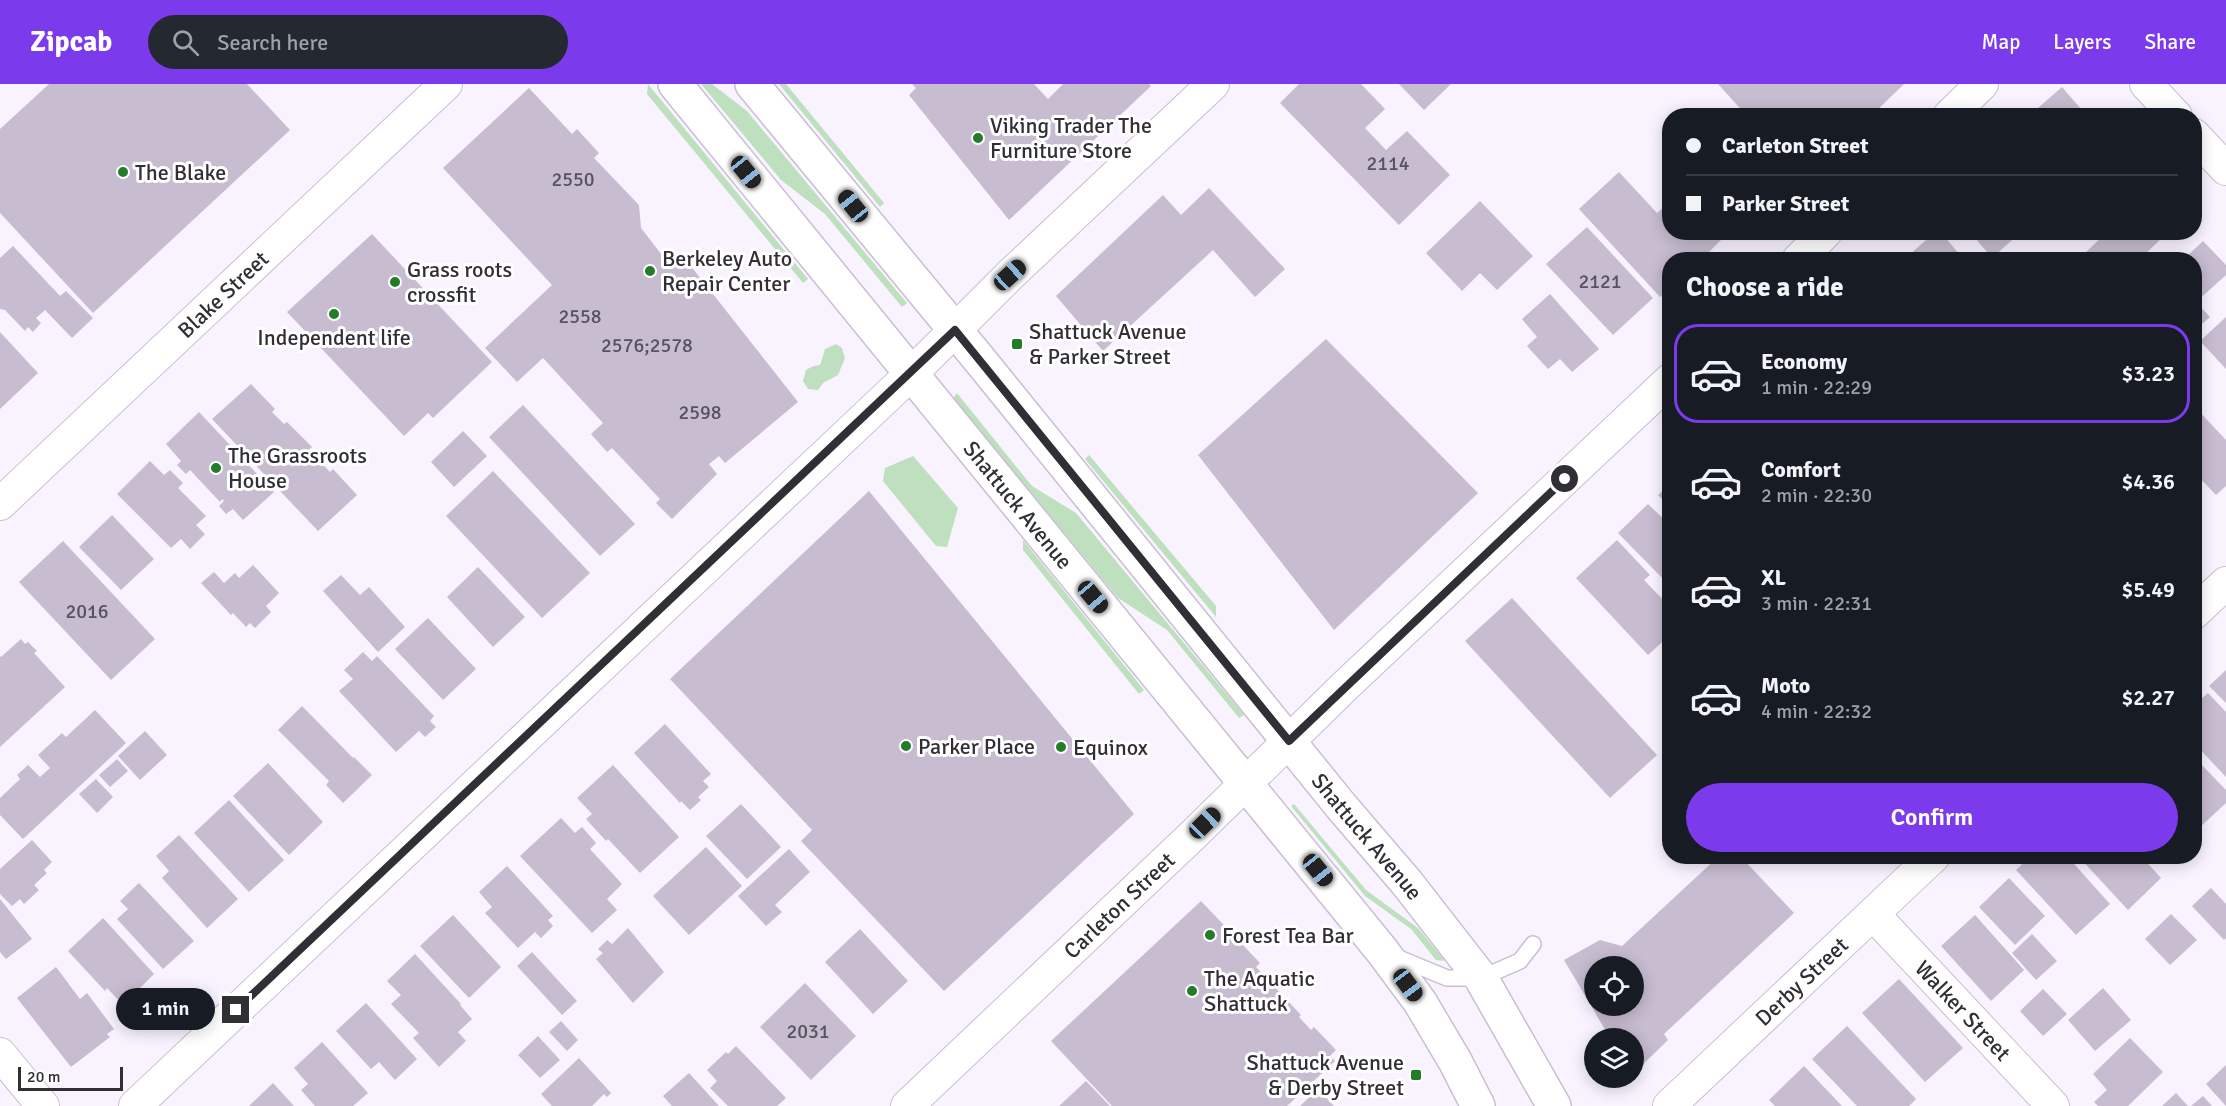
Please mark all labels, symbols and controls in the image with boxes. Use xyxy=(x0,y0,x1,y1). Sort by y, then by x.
search box xyxy=(148,15,568,69)
text: Zipcab xyxy=(30,25,112,59)
icon: search xyxy=(169,26,202,59)
text: Search here xyxy=(217,29,328,56)
text: Map xyxy=(1982,29,2020,55)
text: Layers xyxy=(2053,29,2111,55)
text: Share xyxy=(2144,29,2196,55)
place label: Viking Trader The Furniture Store xyxy=(990,112,1152,164)
marker: Viking Trader The Furniture Store xyxy=(971,131,985,145)
text: Carleton Street xyxy=(1722,132,1868,159)
house number: 2114 xyxy=(1366,151,1410,176)
car xyxy=(728,152,764,192)
place label: The Blake xyxy=(135,159,226,186)
marker: The Blake xyxy=(116,165,130,179)
house number: 2550 xyxy=(551,167,595,192)
car xyxy=(835,186,871,226)
text: Parker Street xyxy=(1722,190,1849,217)
street label: Blake Street xyxy=(172,245,274,343)
place label: Berkeley Auto Repair Center xyxy=(662,245,792,297)
place label: Grass roots crossfit xyxy=(407,256,512,308)
car xyxy=(991,256,1029,294)
marker: Berkeley Auto Repair Center xyxy=(643,264,657,278)
house number: 2121 xyxy=(1578,269,1622,294)
text: Choose a ride xyxy=(1686,271,1844,304)
marker: Grass roots crossfit xyxy=(388,275,402,289)
house number: 2558 xyxy=(558,304,602,329)
marker: Independent life xyxy=(327,307,341,321)
place label: Shattuck Avenue & Parker Street xyxy=(1029,318,1187,370)
place label: Independent life xyxy=(257,324,411,351)
house number: 2576;2578 xyxy=(601,333,693,358)
marker: Shattuck Avenue & Parker Street xyxy=(1010,337,1024,351)
icon: car xyxy=(1689,347,1743,401)
text: Economy xyxy=(1761,348,1847,375)
text: $3.23 xyxy=(2121,360,2175,387)
text: 1 min · 22:29 xyxy=(1761,375,1872,400)
house number: 2598 xyxy=(678,400,722,425)
street label: Shattuck Avenue xyxy=(958,435,1079,574)
place label: The Grassroots House xyxy=(228,442,367,494)
icon: car xyxy=(1689,455,1743,509)
text: Comfort xyxy=(1761,456,1841,483)
marker: The Grassroots House xyxy=(209,461,223,475)
route start xyxy=(1551,465,1578,492)
text: $4.36 xyxy=(2121,468,2175,495)
text: 2 min · 22:30 xyxy=(1761,483,1872,508)
icon: car xyxy=(1689,563,1743,617)
text: XL xyxy=(1761,564,1786,591)
text: $5.49 xyxy=(2121,576,2175,603)
car xyxy=(1075,577,1111,617)
text: 3 min · 22:31 xyxy=(1761,591,1872,616)
house number: 2016 xyxy=(65,599,109,624)
icon: car xyxy=(1689,671,1743,725)
text: Moto xyxy=(1761,672,1810,699)
text: $2.27 xyxy=(2121,684,2175,711)
text: 4 min · 22:32 xyxy=(1761,699,1872,724)
place label: Parker Place xyxy=(918,733,1035,760)
place label: Equinox xyxy=(1073,734,1148,761)
marker: Parker Place xyxy=(899,739,913,753)
marker: Equinox xyxy=(1054,740,1068,754)
street label: Shattuck Avenue xyxy=(1306,767,1428,905)
button: Confirm xyxy=(1686,783,2178,852)
car xyxy=(1186,804,1224,842)
street label: Carleton Street xyxy=(1058,846,1180,964)
car xyxy=(1300,850,1336,890)
place label: Forest Tea Bar xyxy=(1222,922,1354,949)
marker: Forest Tea Bar xyxy=(1203,928,1217,942)
street label: Derby Street xyxy=(1749,931,1854,1031)
street label: Walker Street xyxy=(1910,955,2017,1066)
map controls xyxy=(1584,956,1644,1088)
button: locate xyxy=(1584,956,1644,1016)
place label: The Aquatic Shattuck xyxy=(1204,965,1315,1017)
car xyxy=(1390,965,1426,1005)
marker: The Aquatic Shattuck xyxy=(1185,984,1199,998)
callout: 1 min xyxy=(116,989,215,1031)
text: 1 min xyxy=(142,996,189,1021)
route end xyxy=(222,996,249,1023)
house number: 2031 xyxy=(786,1019,830,1044)
button: layers xyxy=(1584,1028,1644,1088)
place label: Shattuck Avenue & Derby Street xyxy=(1246,1049,1404,1101)
scale bar xyxy=(18,1064,123,1092)
text: 20 m xyxy=(27,1067,61,1087)
marker: Shattuck Avenue & Derby Street xyxy=(1409,1068,1423,1082)

